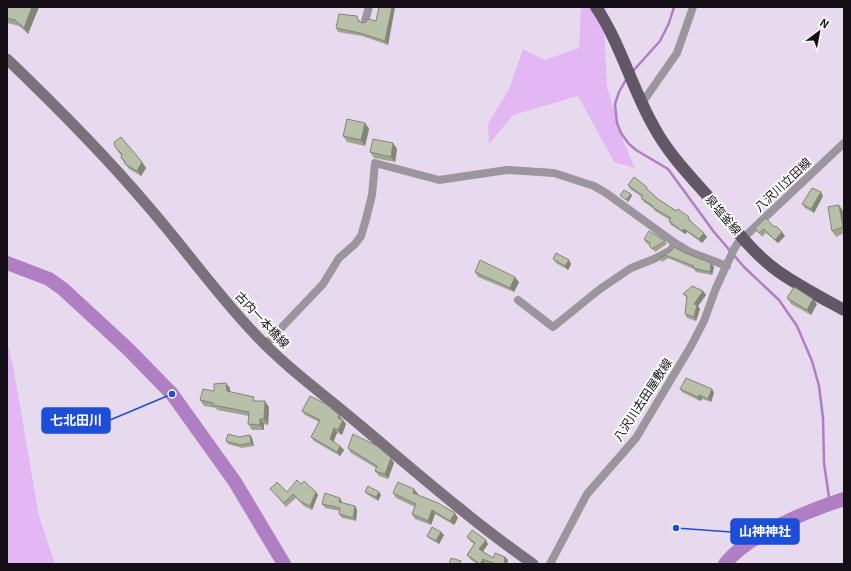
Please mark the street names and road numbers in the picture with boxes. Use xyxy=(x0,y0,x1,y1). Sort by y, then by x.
street label: 八沢川立田線 xyxy=(750,153,814,215)
street label: 泉塩釜線 xyxy=(702,190,746,238)
street label: 古内一本橋線 xyxy=(232,287,294,351)
street label: 八沢川去田屋敷線 xyxy=(608,354,675,444)

